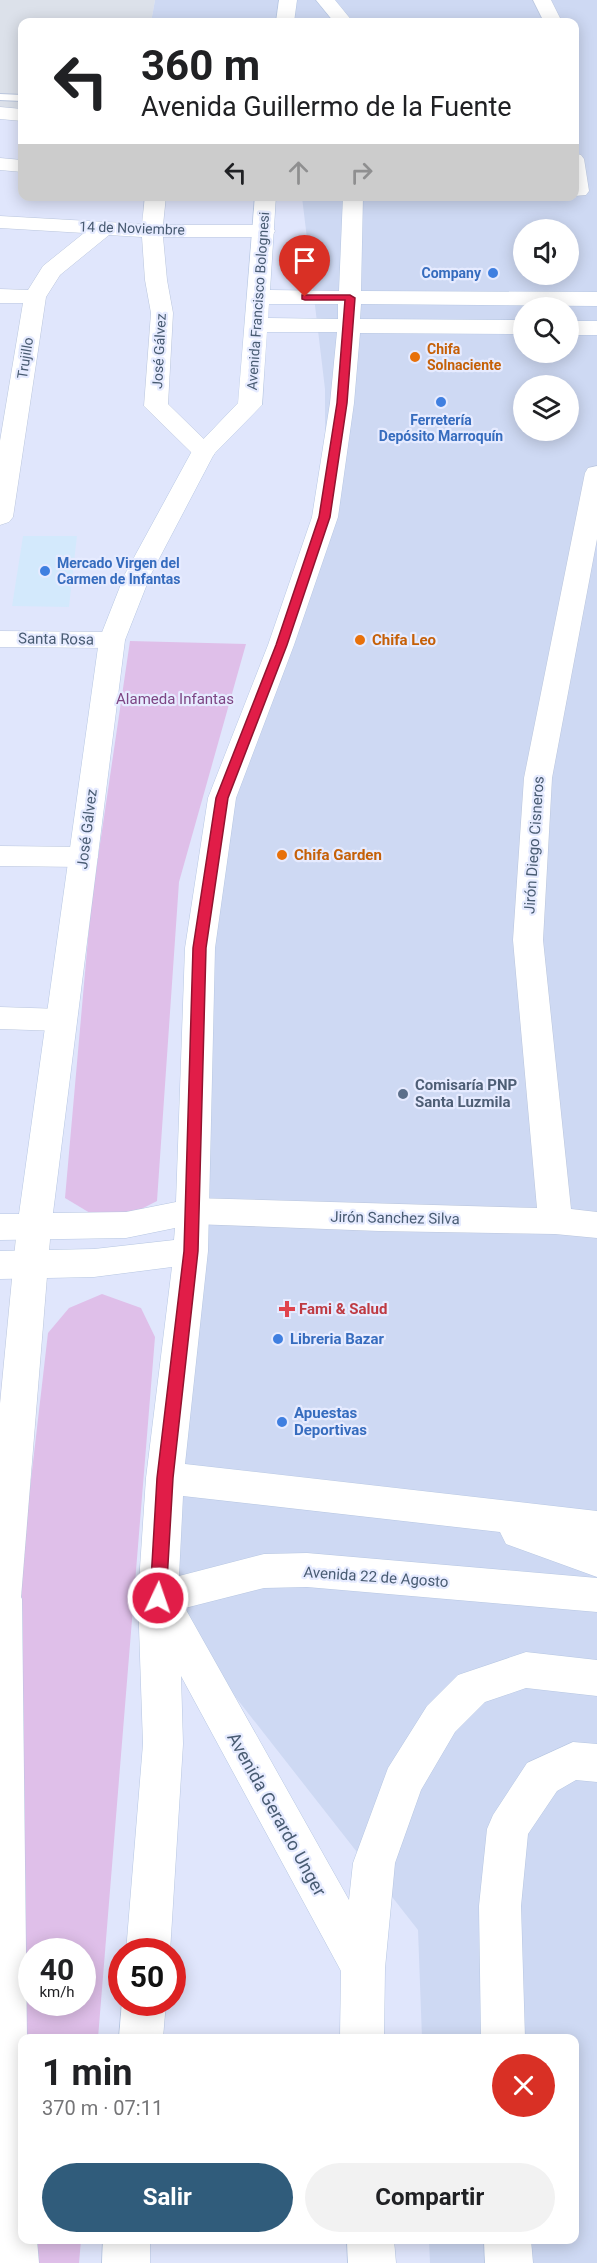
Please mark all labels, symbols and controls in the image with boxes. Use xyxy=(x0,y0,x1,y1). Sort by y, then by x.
text: 360 m xyxy=(141,41,260,90)
icon: left xyxy=(42,42,120,120)
text: Avenida Guillermo de la Fuente xyxy=(141,91,512,123)
icon: left xyxy=(219,156,252,189)
icon: ahead xyxy=(282,156,315,189)
icon: right xyxy=(345,156,378,189)
street label: Avenida Francisco Bolognesi xyxy=(244,211,272,391)
street label: 14 de Noviembre xyxy=(79,218,185,238)
map controls xyxy=(513,219,579,441)
button: sound xyxy=(513,219,579,285)
pin xyxy=(279,235,330,297)
icon: arrive xyxy=(288,244,321,277)
place label: Company xyxy=(422,265,482,281)
marker: Company xyxy=(486,266,500,280)
button: search xyxy=(513,297,579,363)
street label: José Gálvez xyxy=(149,313,169,389)
street label: Trujillo xyxy=(14,336,36,380)
place label: Chifa Solnaciente xyxy=(427,341,502,373)
marker: Chifa Solnaciente xyxy=(408,350,422,364)
button: layers xyxy=(513,375,579,441)
marker: Ferretería Depósito Marroquín xyxy=(434,395,448,409)
place label: Ferretería Depósito Marroquín xyxy=(379,412,503,444)
place label: Mercado Virgen del Carmen de Infantas xyxy=(57,555,180,587)
marker: Mercado Virgen del Carmen de Infantas xyxy=(38,564,52,578)
street label: Santa Rosa xyxy=(18,629,94,649)
place label: Chifa Leo xyxy=(372,631,436,649)
marker: Chifa Leo xyxy=(353,633,367,647)
park label: Alameda Infantas xyxy=(116,690,234,708)
street label: Jirón Diego Cisneros xyxy=(520,775,548,915)
street label: José Gálvez xyxy=(73,788,101,870)
place label: Chifa Garden xyxy=(294,846,382,864)
marker: Chifa Garden xyxy=(275,848,289,862)
place label: Comisaría PNP Santa Luzmila xyxy=(415,1076,518,1111)
marker: Comisaría PNP Santa Luzmila xyxy=(396,1087,410,1101)
street label: Jirón Sanchez Silva xyxy=(330,1208,460,1228)
place label: Fami & Salud xyxy=(299,1300,387,1318)
marker: Fami & Salud xyxy=(280,1302,294,1316)
place label: Libreria Bazar xyxy=(290,1330,384,1348)
marker: Libreria Bazar xyxy=(271,1332,285,1346)
place label: Apuestas Deportivas xyxy=(294,1404,367,1439)
marker: Apuestas Deportivas xyxy=(275,1415,289,1429)
street label: Avenida 22 de Agosto xyxy=(303,1563,449,1591)
position arrow xyxy=(126,1566,190,1630)
street label: Avenida Gerardo Unger xyxy=(223,1729,331,1899)
speed limit sign: 50 xyxy=(108,1938,186,2016)
text: 40 xyxy=(40,1952,74,1987)
text: km/h xyxy=(39,1983,75,2001)
text: 1 min xyxy=(42,2052,133,2094)
button: close xyxy=(492,2054,555,2117)
text: 370 m · 07:11 xyxy=(42,2096,163,2120)
button: Salir xyxy=(42,2163,293,2232)
button: Compartir xyxy=(305,2163,555,2232)

